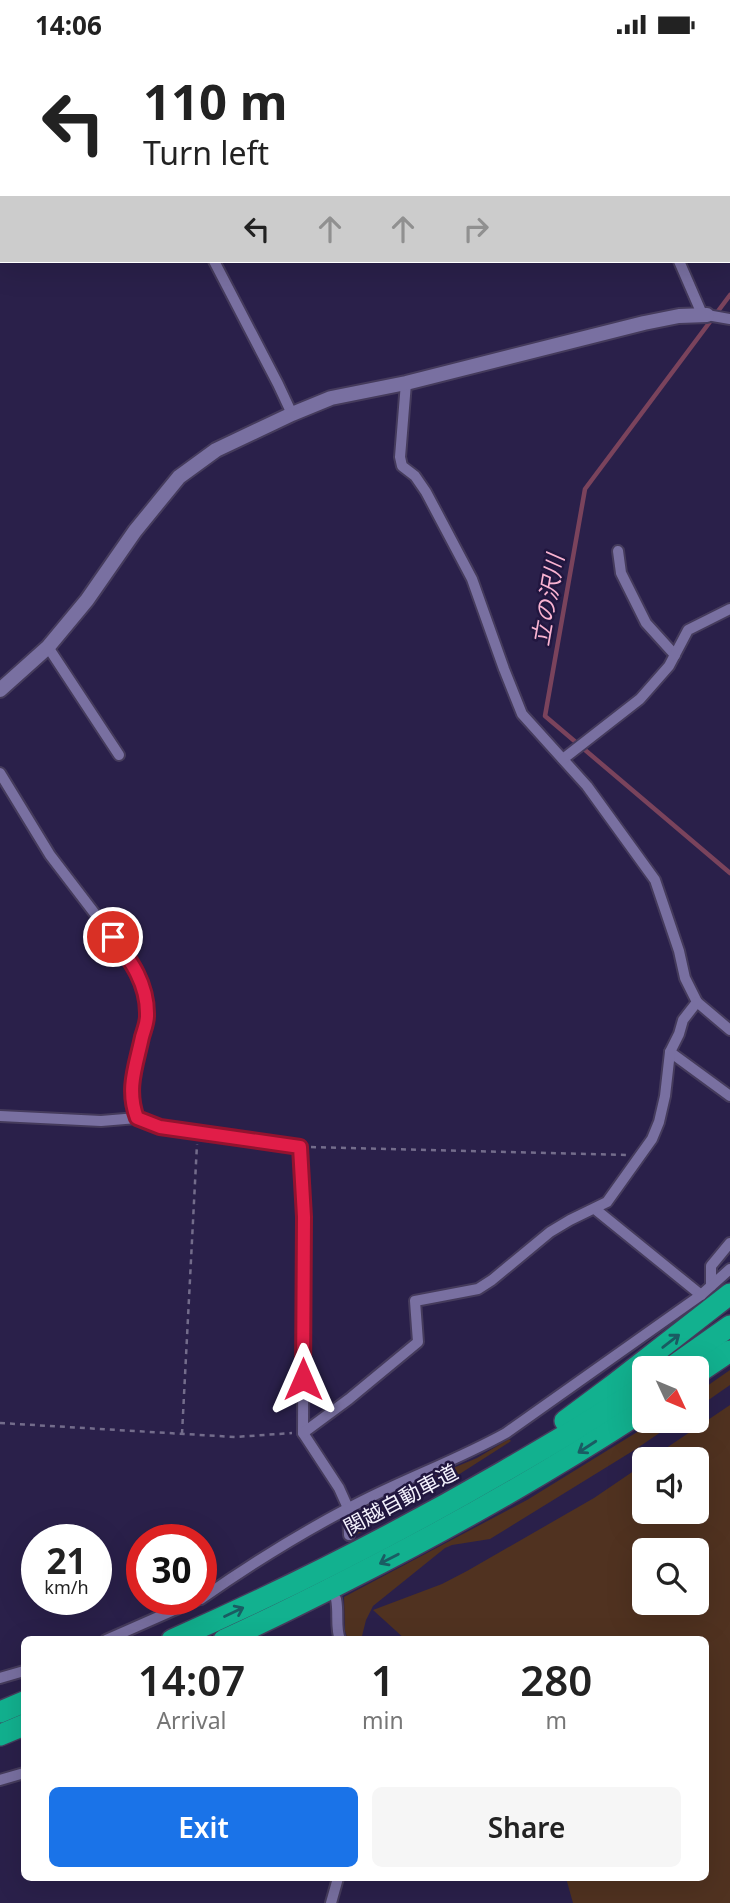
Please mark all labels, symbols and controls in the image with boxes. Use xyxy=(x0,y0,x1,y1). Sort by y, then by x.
text: 14:06 xyxy=(35,7,102,43)
text: 110 m xyxy=(143,68,288,134)
icon: left xyxy=(28,77,119,168)
text: Turn left xyxy=(143,131,269,174)
icon: left xyxy=(238,210,276,248)
icon: ahead xyxy=(311,210,349,248)
icon: ahead xyxy=(384,210,422,248)
icon: right xyxy=(457,210,495,248)
water label: 立の沢川 xyxy=(523,549,571,648)
pin xyxy=(83,907,143,967)
icon: arrive xyxy=(94,918,132,956)
one-way arrow xyxy=(661,1334,679,1349)
position arrow xyxy=(266,1342,340,1416)
north arrow xyxy=(632,1356,709,1433)
map controls xyxy=(632,1356,709,1615)
one-way arrow xyxy=(577,1440,597,1454)
button: sound xyxy=(632,1447,709,1524)
street label: 関越自動車道 xyxy=(338,1457,463,1541)
speed limit sign: 30 xyxy=(126,1524,217,1615)
text: 21 xyxy=(46,1537,87,1584)
button: search xyxy=(632,1538,709,1615)
one-way arrow xyxy=(379,1553,400,1567)
text: km/h xyxy=(44,1575,89,1599)
one-way arrow xyxy=(223,1605,244,1618)
text: 14:07 xyxy=(138,1651,245,1708)
text: 1 xyxy=(371,1651,395,1708)
text: 280 xyxy=(520,1651,592,1708)
text: Arrival xyxy=(156,1704,227,1736)
text: min xyxy=(362,1704,404,1736)
text: m xyxy=(546,1704,567,1736)
button: Exit xyxy=(49,1787,358,1867)
button: Share xyxy=(372,1787,681,1867)

